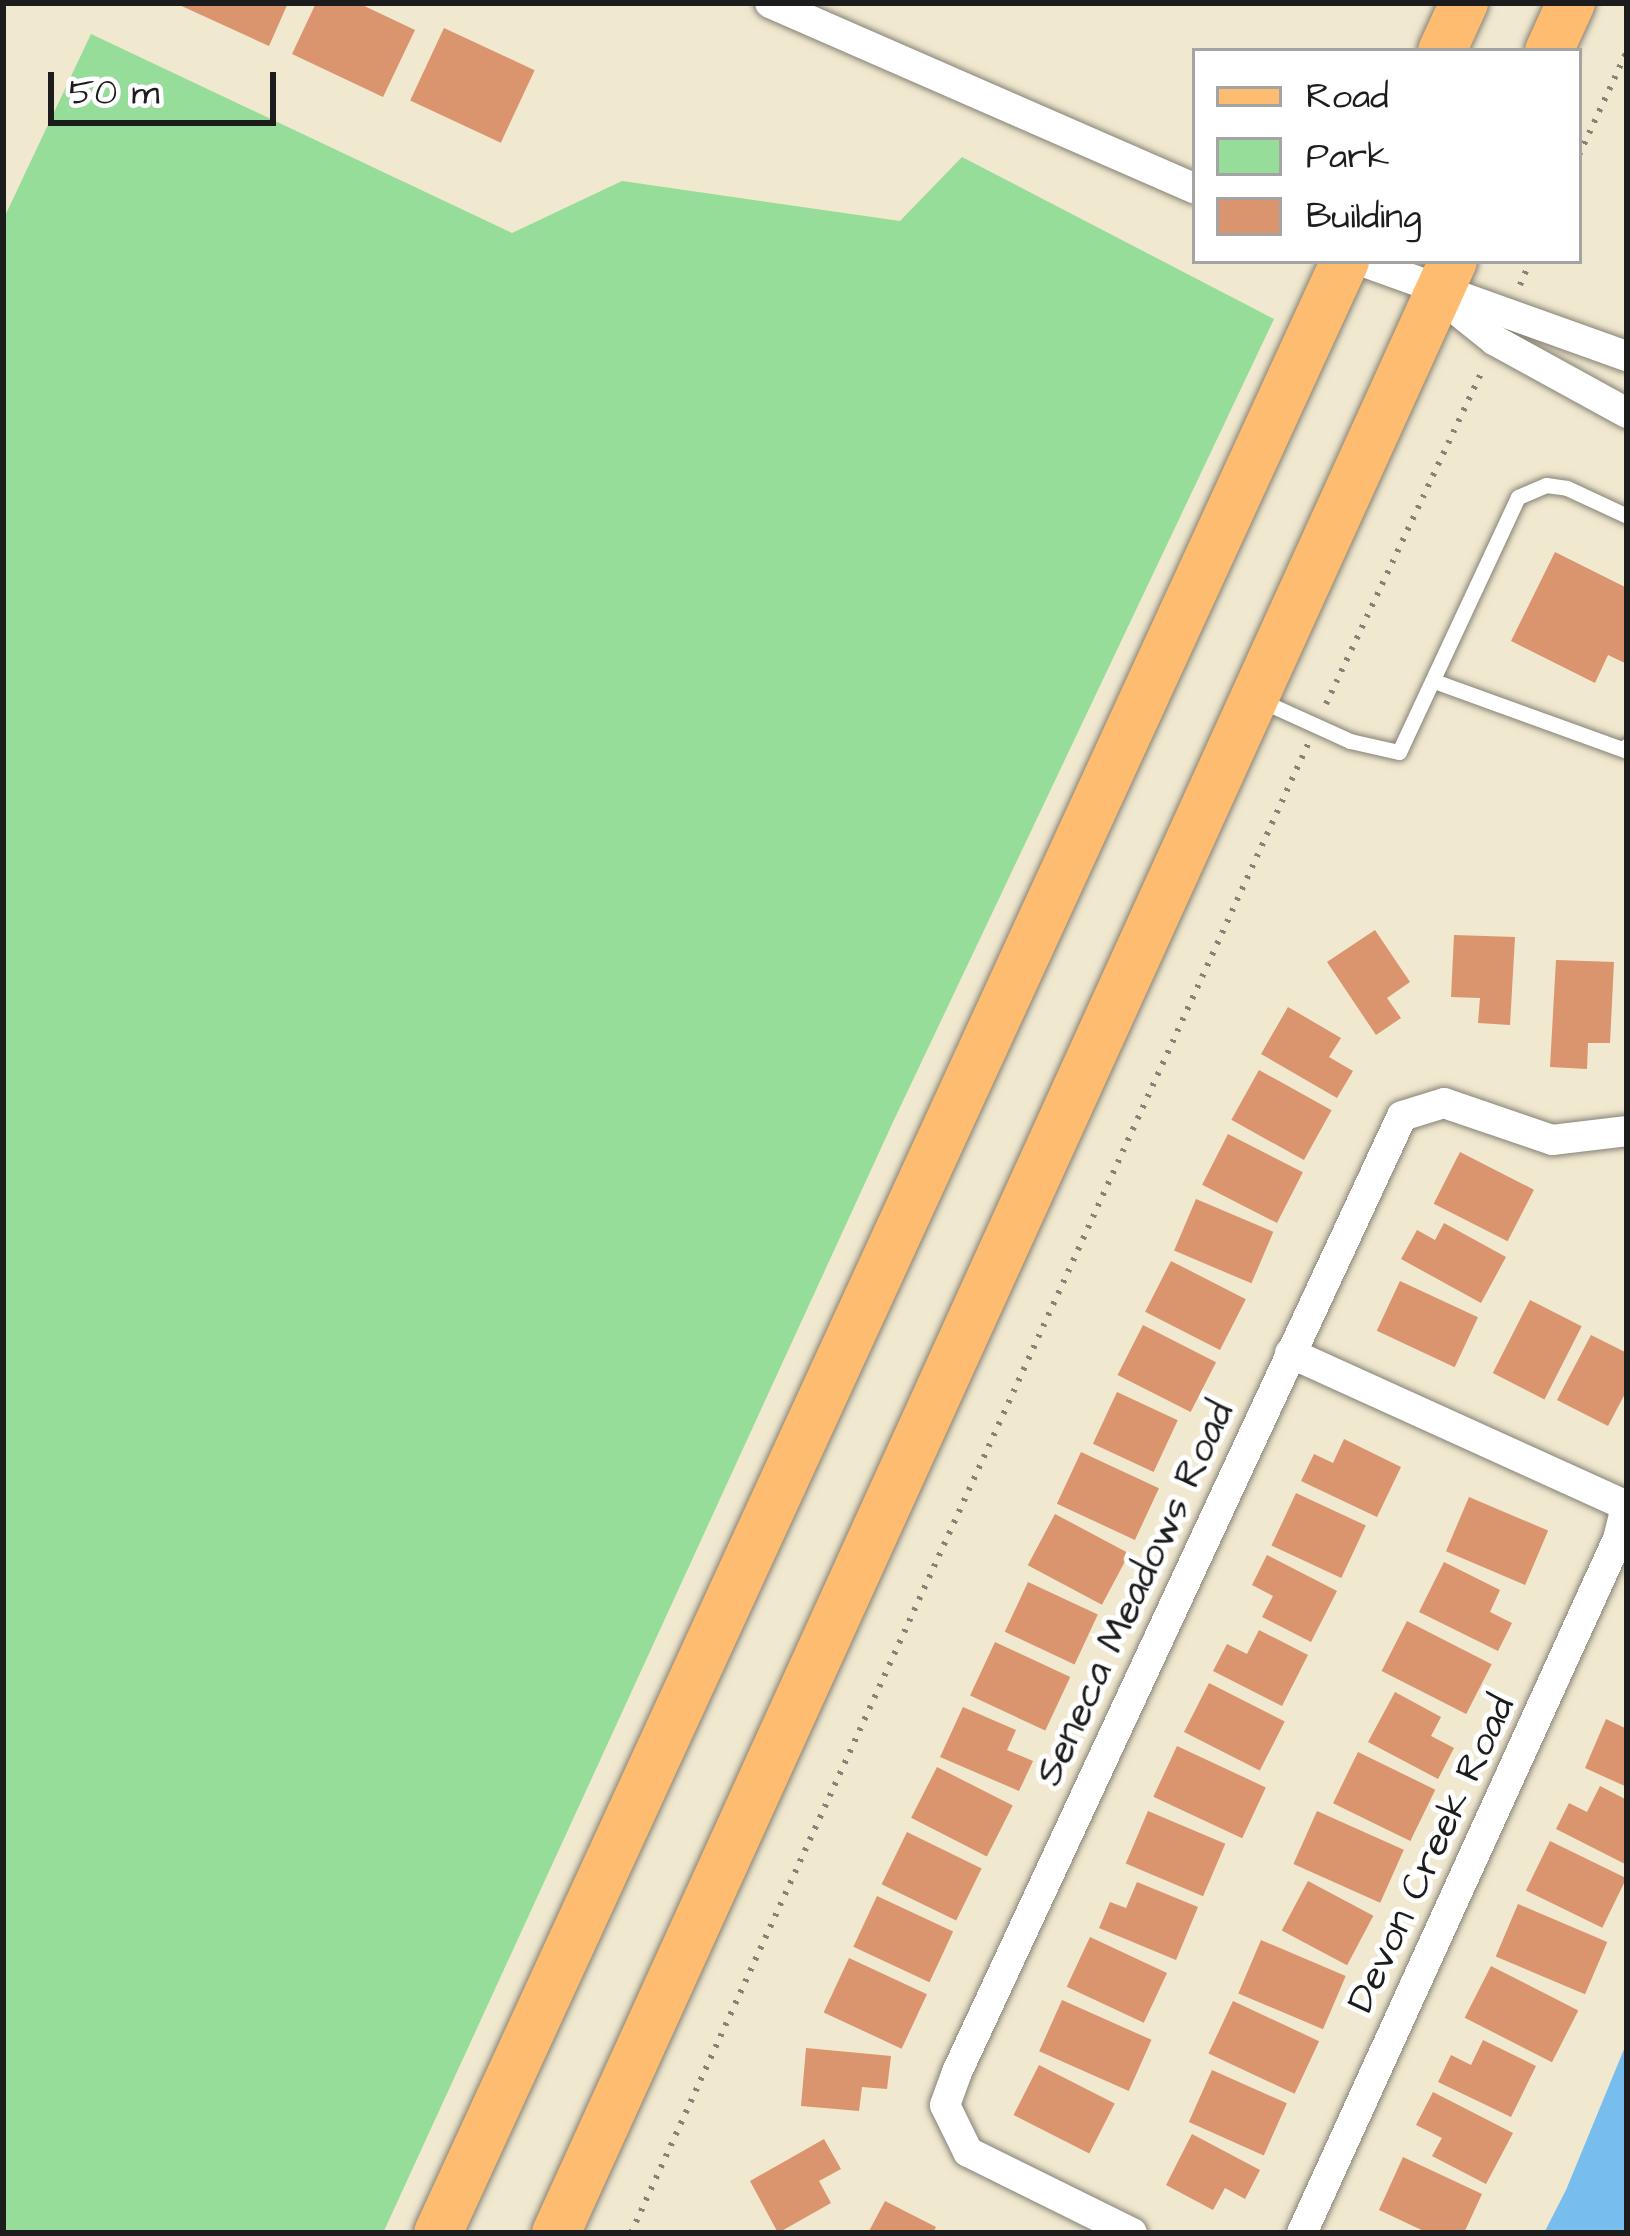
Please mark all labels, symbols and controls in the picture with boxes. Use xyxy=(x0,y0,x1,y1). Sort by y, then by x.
scale bar xyxy=(54,48,282,122)
legend xyxy=(1192,48,1582,264)
text: 50 m xyxy=(69,67,160,118)
text: Road xyxy=(1306,71,1389,122)
text: Park xyxy=(1306,131,1389,182)
text: Building xyxy=(1306,191,1421,242)
street label: Seneca Meadows Road xyxy=(1026,1395,1246,1793)
street label: Devon Creek Road xyxy=(1338,1688,1526,2020)

